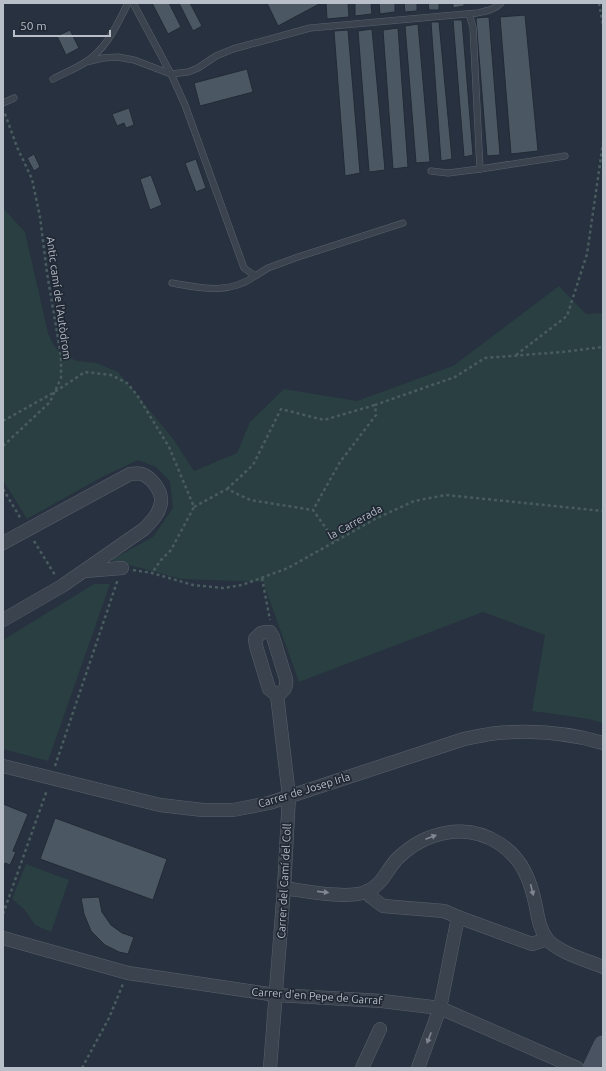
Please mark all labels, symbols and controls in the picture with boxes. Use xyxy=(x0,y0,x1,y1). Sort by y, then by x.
scale bar xyxy=(14,12,110,38)
text: 50 m xyxy=(20,19,47,32)
street label: Antic camí de l'Autòdrom xyxy=(44,236,74,360)
street label: la Carrerada xyxy=(326,502,384,542)
street label: Carrer de Josep Irla xyxy=(256,770,352,810)
street label: Carrer del Camí del Coll xyxy=(275,823,293,939)
one-way arrow xyxy=(425,833,437,839)
one-way arrow xyxy=(529,884,535,896)
one-way arrow xyxy=(317,889,329,896)
street label: Carrer d'en Pepe de Garraf xyxy=(251,985,384,1007)
one-way arrow xyxy=(426,1033,432,1045)

